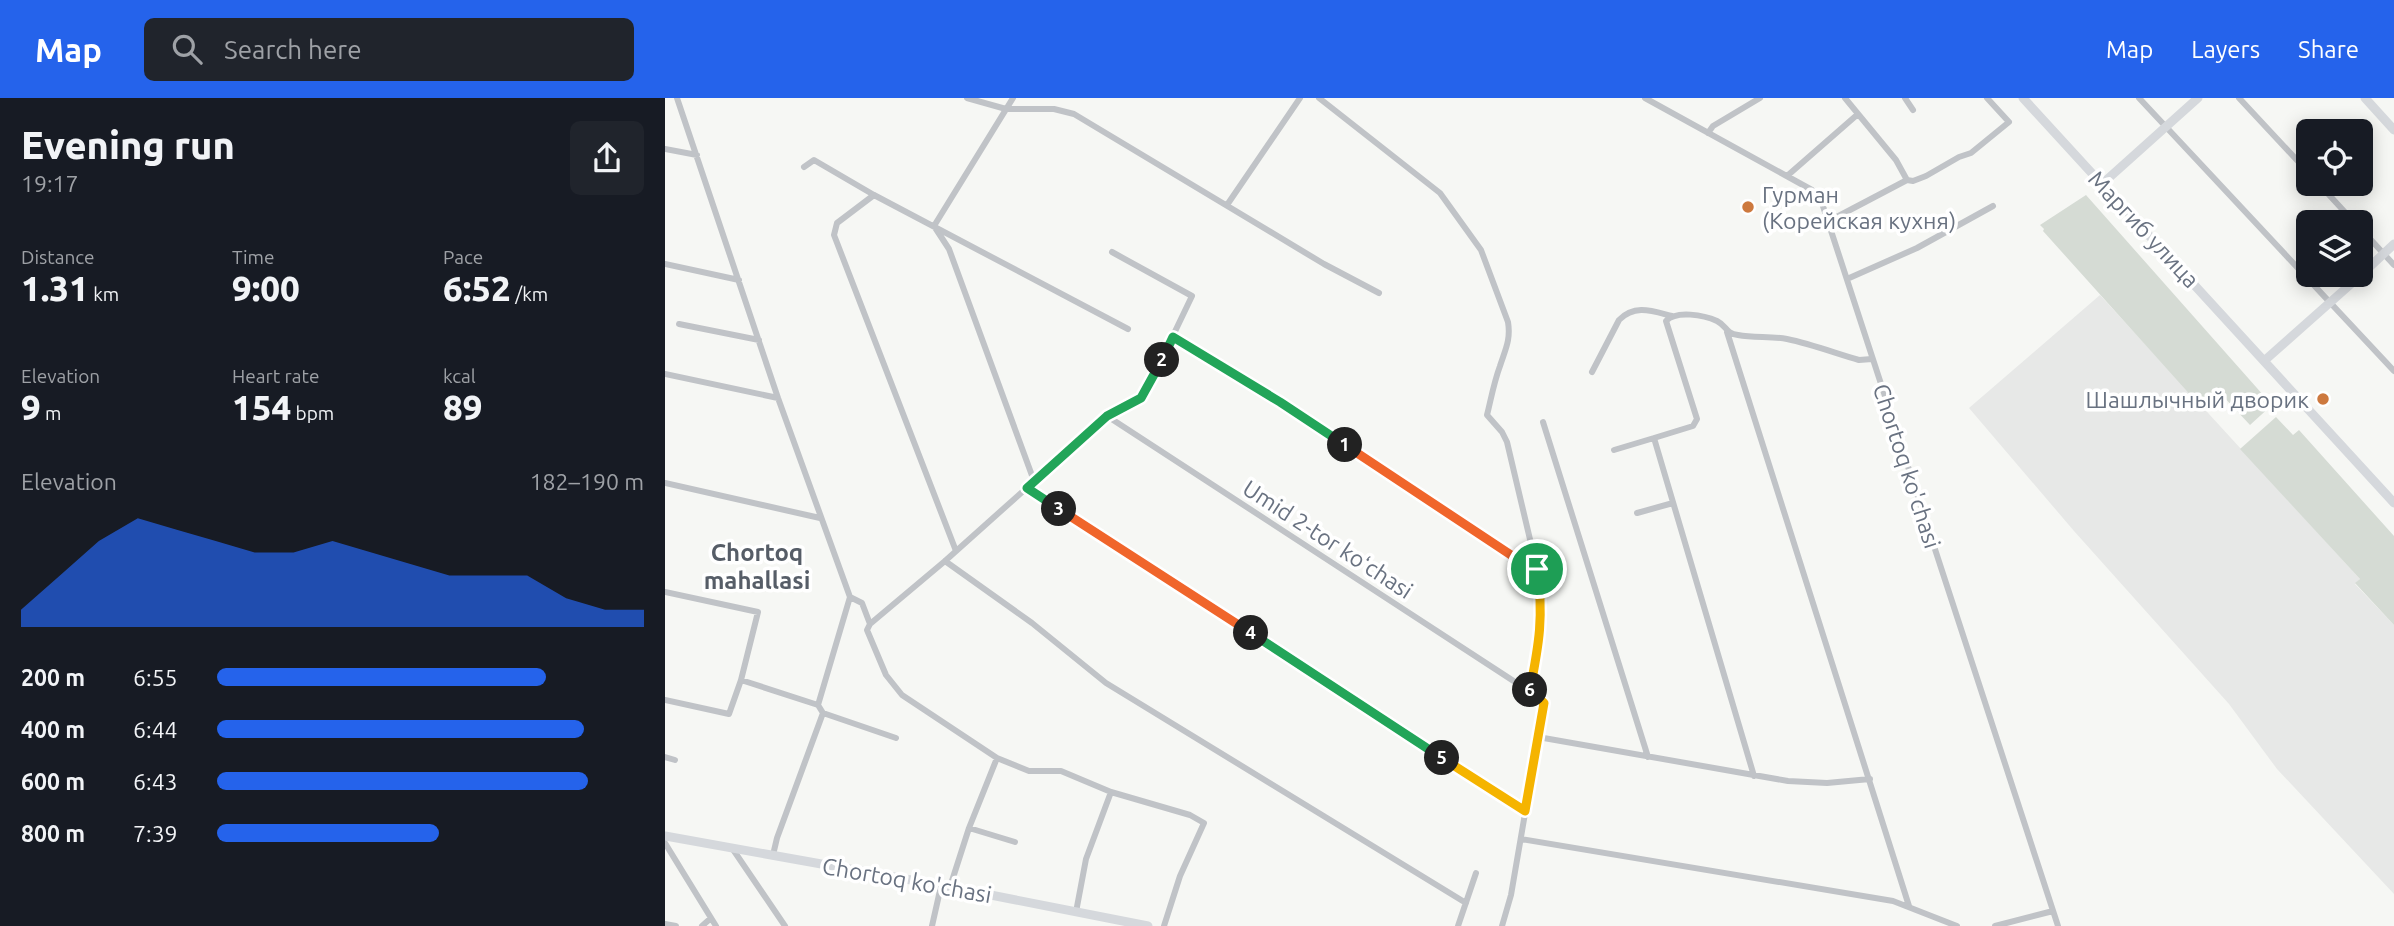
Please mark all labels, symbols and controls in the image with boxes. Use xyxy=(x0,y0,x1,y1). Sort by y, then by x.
search box xyxy=(144,18,634,81)
icon: search xyxy=(168,30,206,68)
text: Map xyxy=(35,31,102,68)
text: Search here xyxy=(224,35,362,64)
text: Map xyxy=(2106,36,2153,63)
text: Layers xyxy=(2191,36,2260,63)
text: Share xyxy=(2298,36,2359,63)
map controls xyxy=(2296,119,2373,287)
button: locate xyxy=(2296,119,2373,196)
button: share xyxy=(570,121,644,195)
text: Evening run xyxy=(21,124,235,166)
street label: Маргиб улица xyxy=(2084,166,2204,292)
text: 19:17 xyxy=(21,171,79,196)
place label: Гурман (Корейская кухня) xyxy=(1762,182,1956,234)
marker: Гурман (Корейская кухня) xyxy=(1740,199,1756,215)
button: layers xyxy=(2296,210,2373,287)
text: Distance xyxy=(21,246,95,268)
text: Time xyxy=(232,246,274,268)
text: Pace xyxy=(443,246,483,268)
text: 1.31 xyxy=(21,268,89,308)
text: 9:00 xyxy=(232,268,300,308)
text: 6:52 xyxy=(443,268,511,308)
text: km xyxy=(89,283,119,305)
text: /km xyxy=(511,283,548,305)
pin: 2 xyxy=(1145,342,1179,378)
text: 2 xyxy=(1156,348,1167,370)
text: Elevation xyxy=(21,365,100,387)
text: Heart rate xyxy=(232,365,319,387)
text: kcal xyxy=(443,365,476,387)
street label: Chortoq ko'chasi xyxy=(1869,381,1945,551)
text: 9 xyxy=(21,387,41,427)
text: 154 xyxy=(232,387,291,427)
text: 89 xyxy=(443,387,482,427)
place label: Шашлычный дворик xyxy=(2086,387,2309,412)
marker: Шашлычный дворик xyxy=(2315,391,2331,407)
text: m xyxy=(41,402,62,424)
text: bpm xyxy=(291,402,334,424)
pin: 1 xyxy=(1327,428,1363,462)
text: 1 xyxy=(1339,433,1350,455)
text: Elevation xyxy=(21,469,117,494)
text: 182–190 m xyxy=(530,469,644,494)
street label: Umid 2-tor koʻchasi xyxy=(1239,475,1417,603)
pin: 3 xyxy=(1041,492,1077,526)
text: 3 xyxy=(1053,497,1064,519)
district label: Chortoq mahallasi xyxy=(704,539,810,594)
pin xyxy=(1507,539,1567,599)
icon: arrive xyxy=(1518,550,1556,588)
pin: 4 xyxy=(1233,616,1269,650)
text: 4 xyxy=(1245,621,1256,643)
text: 200 m xyxy=(21,665,85,690)
text: 6:55 xyxy=(133,665,178,690)
pin: 6 xyxy=(1513,672,1547,708)
text: 6 xyxy=(1524,678,1535,700)
text: 400 m xyxy=(21,717,85,742)
text: 6:44 xyxy=(133,717,178,742)
pin: 5 xyxy=(1425,740,1459,776)
text: 5 xyxy=(1436,746,1447,768)
text: 600 m xyxy=(21,769,85,794)
text: 6:43 xyxy=(133,769,178,794)
text: 800 m xyxy=(21,821,85,846)
text: 7:39 xyxy=(133,821,178,846)
street label: Chortoq ko'chasi xyxy=(820,853,994,907)

